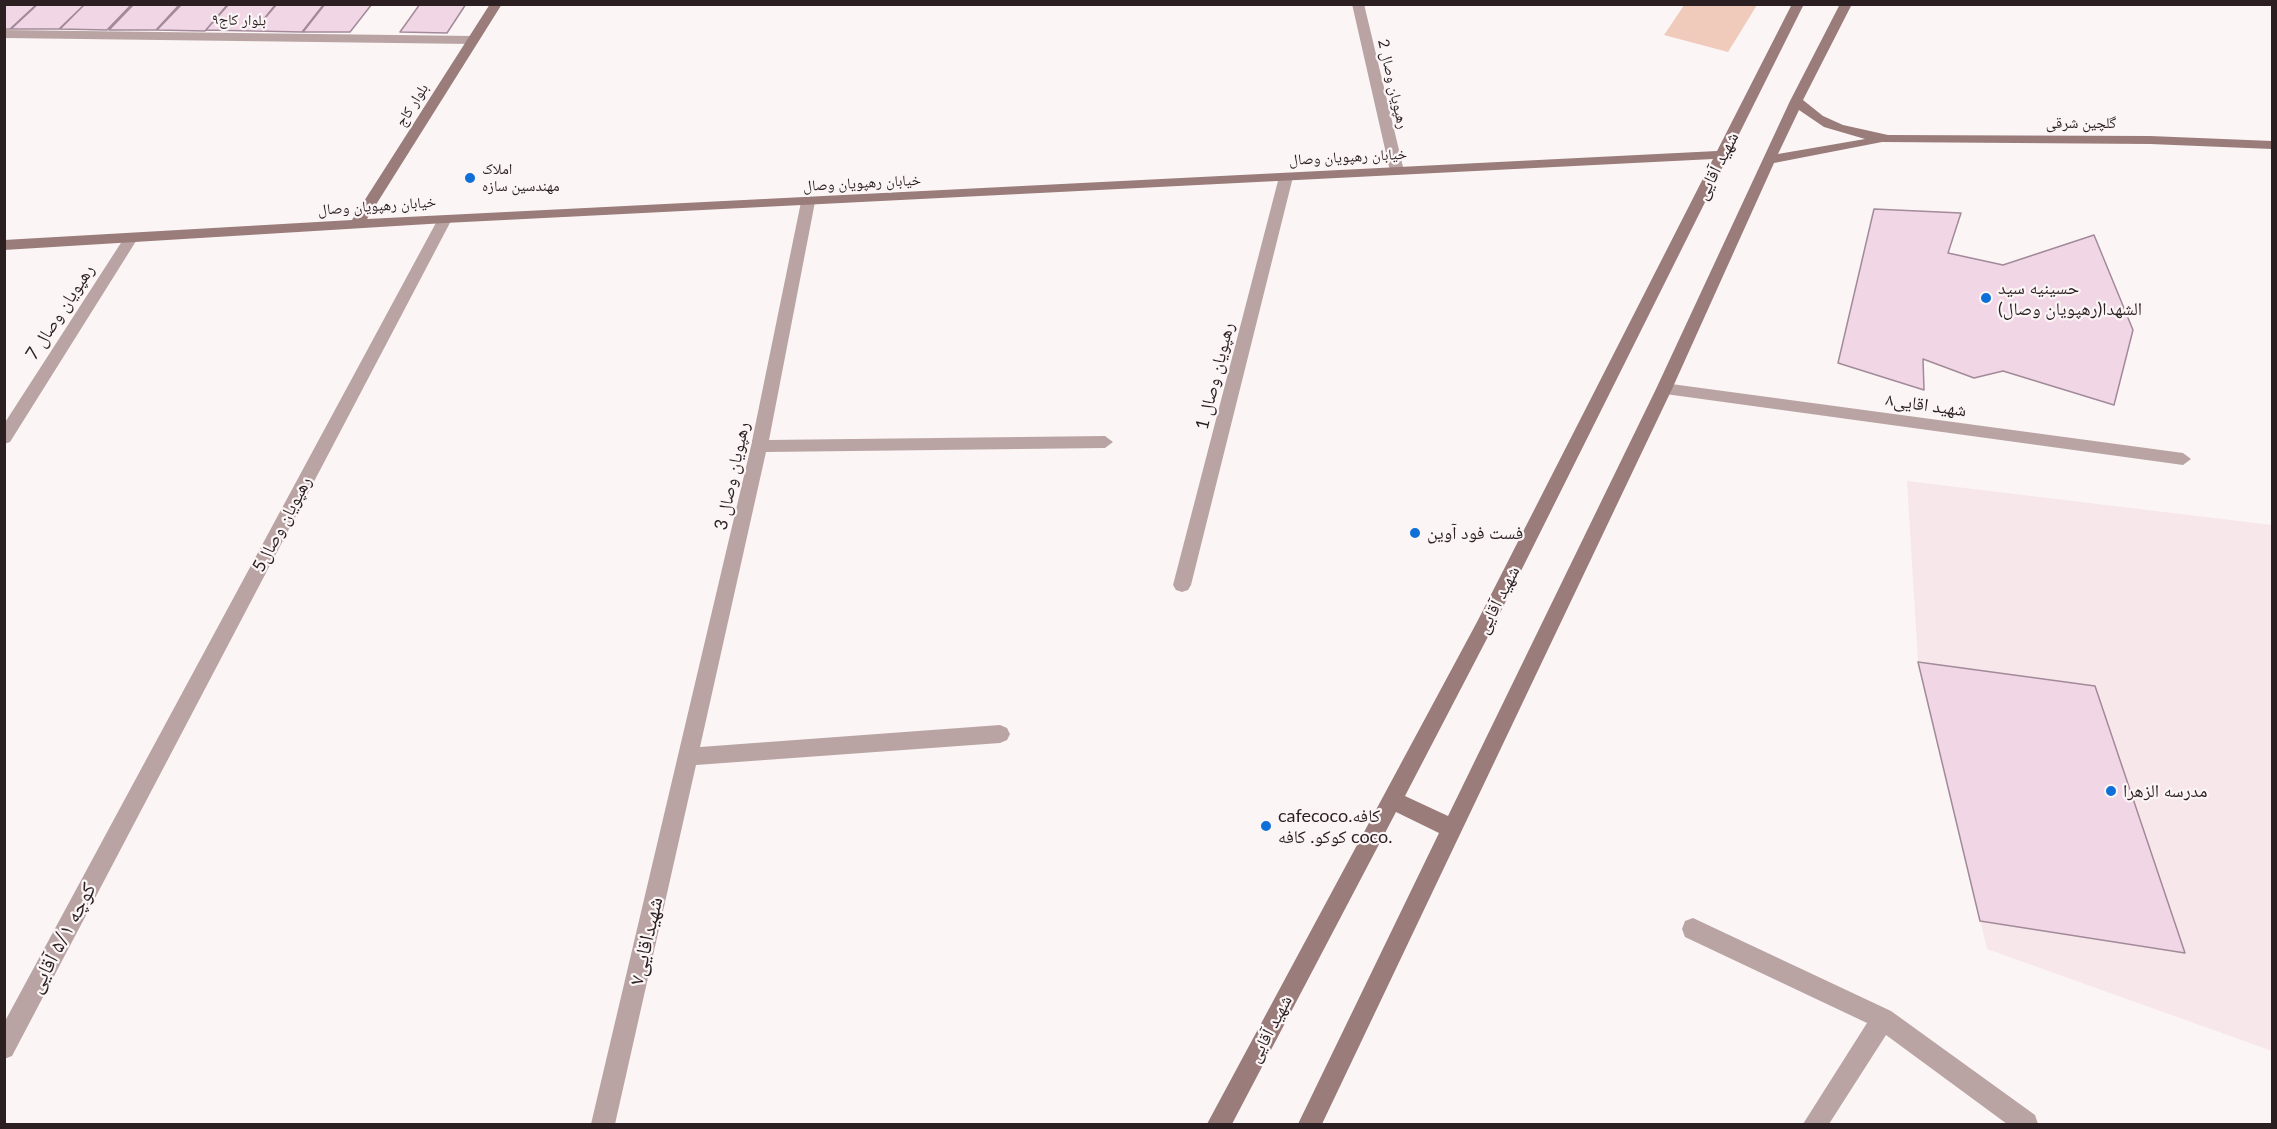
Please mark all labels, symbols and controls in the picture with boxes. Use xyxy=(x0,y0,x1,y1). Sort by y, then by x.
street label: بلوار کاج۹ xyxy=(212,11,266,29)
street label: 2 رهپویان وصال xyxy=(1374,37,1412,131)
street label: بلوار کاج xyxy=(392,80,432,130)
street label: گلچین شرقی xyxy=(2046,114,2116,132)
street label: شهید آقایی xyxy=(1691,128,1743,204)
street label: خیابان رهپویان وصال xyxy=(1289,145,1407,169)
place label: املاک مهندسین سازه xyxy=(482,160,560,195)
marker: املاک مهندسین سازه xyxy=(463,171,477,185)
street label: خیابان رهپویان وصال xyxy=(803,171,921,195)
street label: خیابان رهپویان وصال xyxy=(317,193,437,219)
street label: 7 رهپویان وصال xyxy=(21,260,99,364)
place label: حسینیه سید الشهدا(رهپویان وصال) xyxy=(1998,277,2142,320)
marker: حسینیه سید الشهدا(رهپویان وصال) xyxy=(1979,291,1993,305)
street label: 1 رهپویان وصال xyxy=(1191,320,1239,432)
street label: شهید اقایی۸ xyxy=(1884,389,1968,421)
street label: 3 رهپویان وصال xyxy=(710,420,754,532)
street label: رهپویان وصال5 xyxy=(248,473,316,575)
place label: فست فود آوین xyxy=(1427,522,1523,544)
marker: فست فود آوین xyxy=(1408,526,1422,540)
street label: شهید آقایی xyxy=(1472,562,1524,638)
place label: مدرسه الزهرا xyxy=(2123,780,2207,802)
marker: مدرسه الزهرا xyxy=(2104,784,2118,798)
place label: cafecoco.کافه کوکو. کافه coco. xyxy=(1278,805,1392,848)
marker: cafecoco.کافه کوکو. کافه coco. xyxy=(1259,819,1273,833)
street label: کوچه ۵/۱ آقایی xyxy=(22,879,102,997)
street label: شهیداقایی۷ xyxy=(624,895,668,987)
street label: شهید آقایی xyxy=(1243,992,1297,1066)

